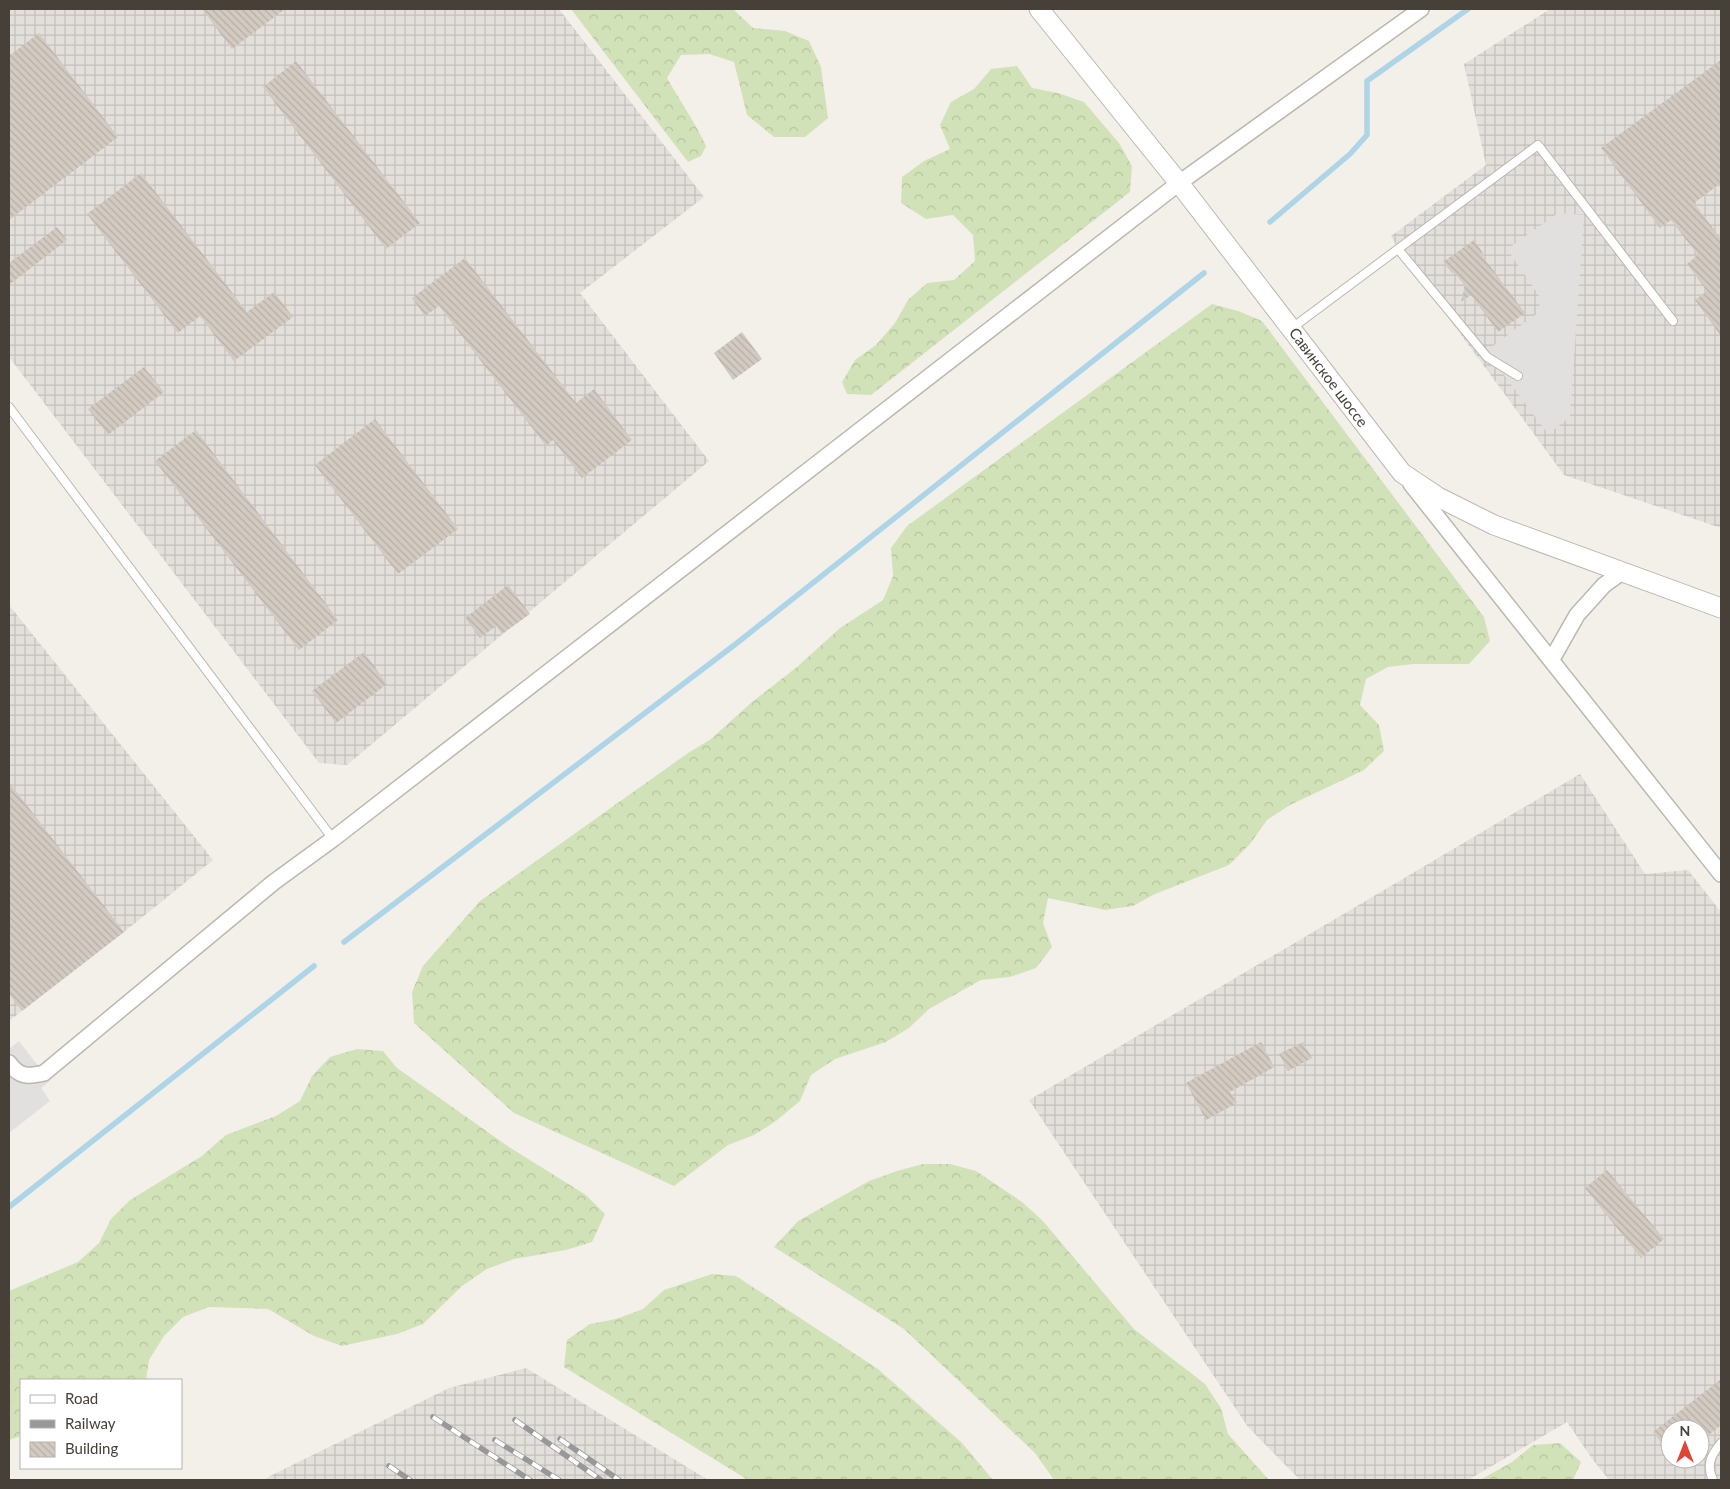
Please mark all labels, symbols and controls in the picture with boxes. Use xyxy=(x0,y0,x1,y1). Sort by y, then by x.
street label: Савинское шоссе xyxy=(1286,324,1372,430)
legend xyxy=(20,1379,182,1469)
text: Road xyxy=(65,1389,98,1407)
text: Railway xyxy=(65,1414,116,1432)
north arrow xyxy=(1660,1419,1710,1469)
text: N xyxy=(1680,1422,1690,1439)
text: Building xyxy=(65,1439,118,1457)

